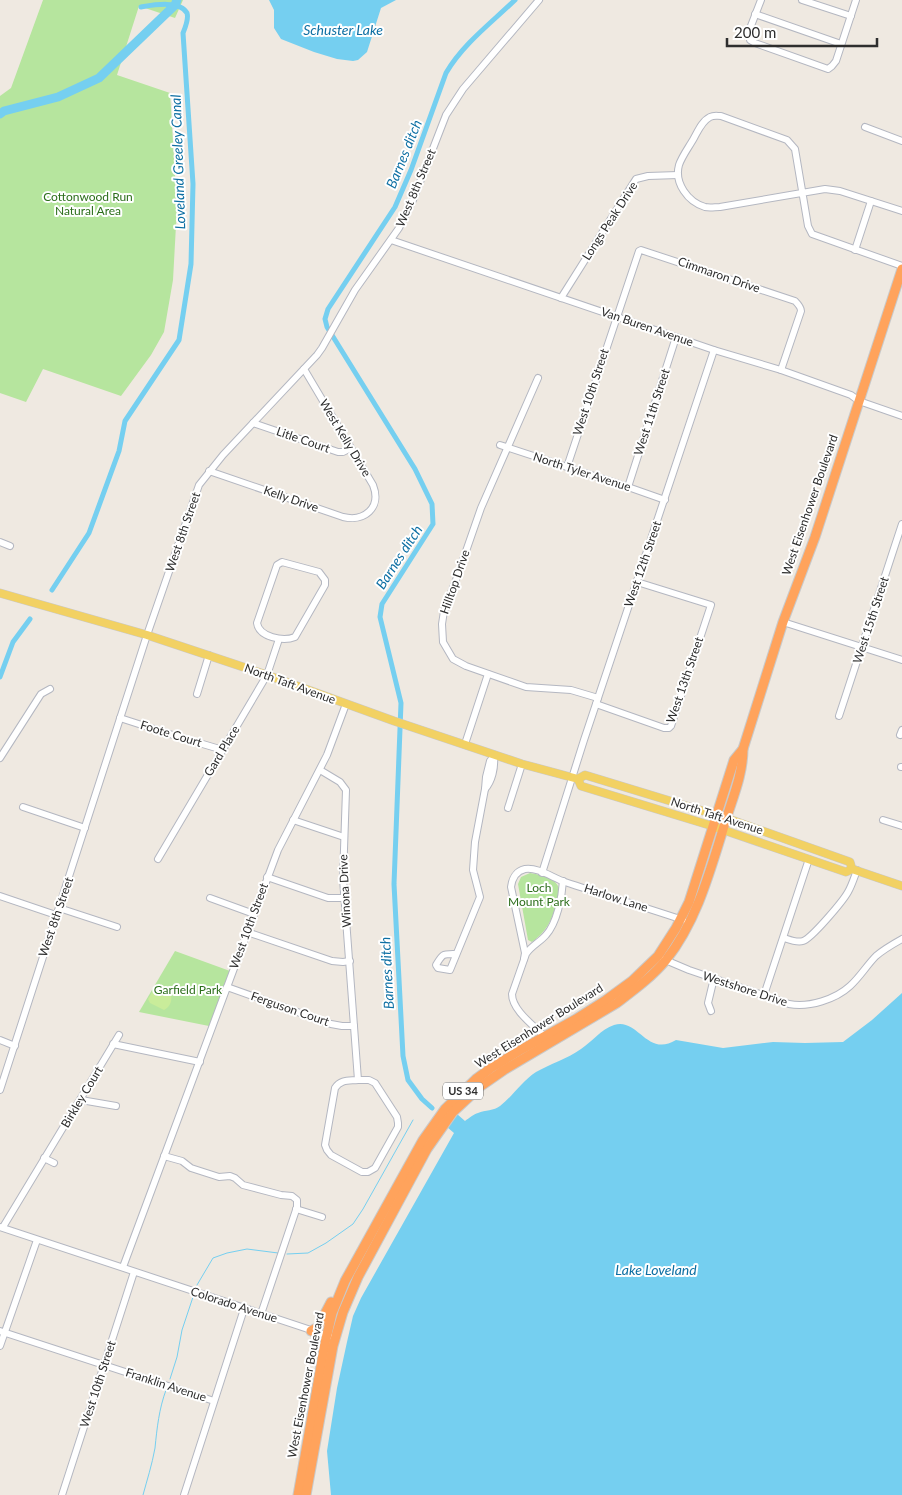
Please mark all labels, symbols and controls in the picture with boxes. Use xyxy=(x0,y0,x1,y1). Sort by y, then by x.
scale bar xyxy=(727,15,877,47)
water label: Schuster Lake xyxy=(303,21,383,38)
text: 200 m xyxy=(734,23,776,41)
water label: Loveland Greeley Canal xyxy=(167,94,188,230)
water label: Barnes ditch xyxy=(382,117,425,191)
street label: West 8th Street xyxy=(392,146,439,229)
street label: Longs Peak Drive xyxy=(579,179,641,263)
park label: Cottonwood Run Natural Area xyxy=(43,189,133,218)
street label: Cimmaron Drive xyxy=(676,253,762,296)
street label: Van Buren Avenue xyxy=(599,304,695,349)
street label: West 10th Street xyxy=(569,346,612,437)
street label: West 11th Street xyxy=(630,366,673,457)
street label: West Kelly Drive xyxy=(316,396,374,479)
street label: Litle Court xyxy=(274,423,333,456)
street label: West Eisenhower Boulevard xyxy=(778,432,841,577)
street label: North Tyler Avenue xyxy=(531,449,633,494)
street label: Kelly Drive xyxy=(262,482,321,515)
street label: West 8th Street xyxy=(162,489,203,574)
street label: West 12th Street xyxy=(621,518,665,609)
water label: Barnes ditch xyxy=(372,522,425,592)
street label: Hilltop Drive xyxy=(437,548,473,616)
street label: West 15th Street xyxy=(849,574,892,665)
street label: West 13th Street xyxy=(663,634,707,725)
street label: North Taft Avenue xyxy=(242,660,338,707)
street label: Foote Court xyxy=(139,717,204,750)
street label: Gard Place xyxy=(201,723,243,779)
street label: North Taft Avenue xyxy=(669,794,765,837)
street label: Winona Drive xyxy=(335,854,354,928)
street label: West 8th Street xyxy=(35,874,76,959)
street label: West 10th Street xyxy=(226,880,271,971)
park label: Loch Mount Park xyxy=(508,880,571,909)
street label: Harlow Lane xyxy=(582,880,650,915)
water label: Barnes ditch xyxy=(376,936,397,1010)
street label: Westshore Drive xyxy=(701,968,790,1009)
street label: West Eisenhower Boulevard xyxy=(472,980,605,1071)
park label: Garfield Park xyxy=(154,982,223,997)
street label: Ferguson Court xyxy=(249,988,332,1029)
street label: Birkley Court xyxy=(57,1063,106,1130)
road number: US 34 xyxy=(443,1082,483,1100)
water label: Lake Loveland xyxy=(615,1261,697,1278)
street label: Colorado Avenue xyxy=(189,1283,280,1326)
street label: West Eisenhower Boulevard xyxy=(284,1311,327,1459)
street label: West 10th Street xyxy=(76,1338,119,1429)
street label: Franklin Avenue xyxy=(124,1364,208,1405)

